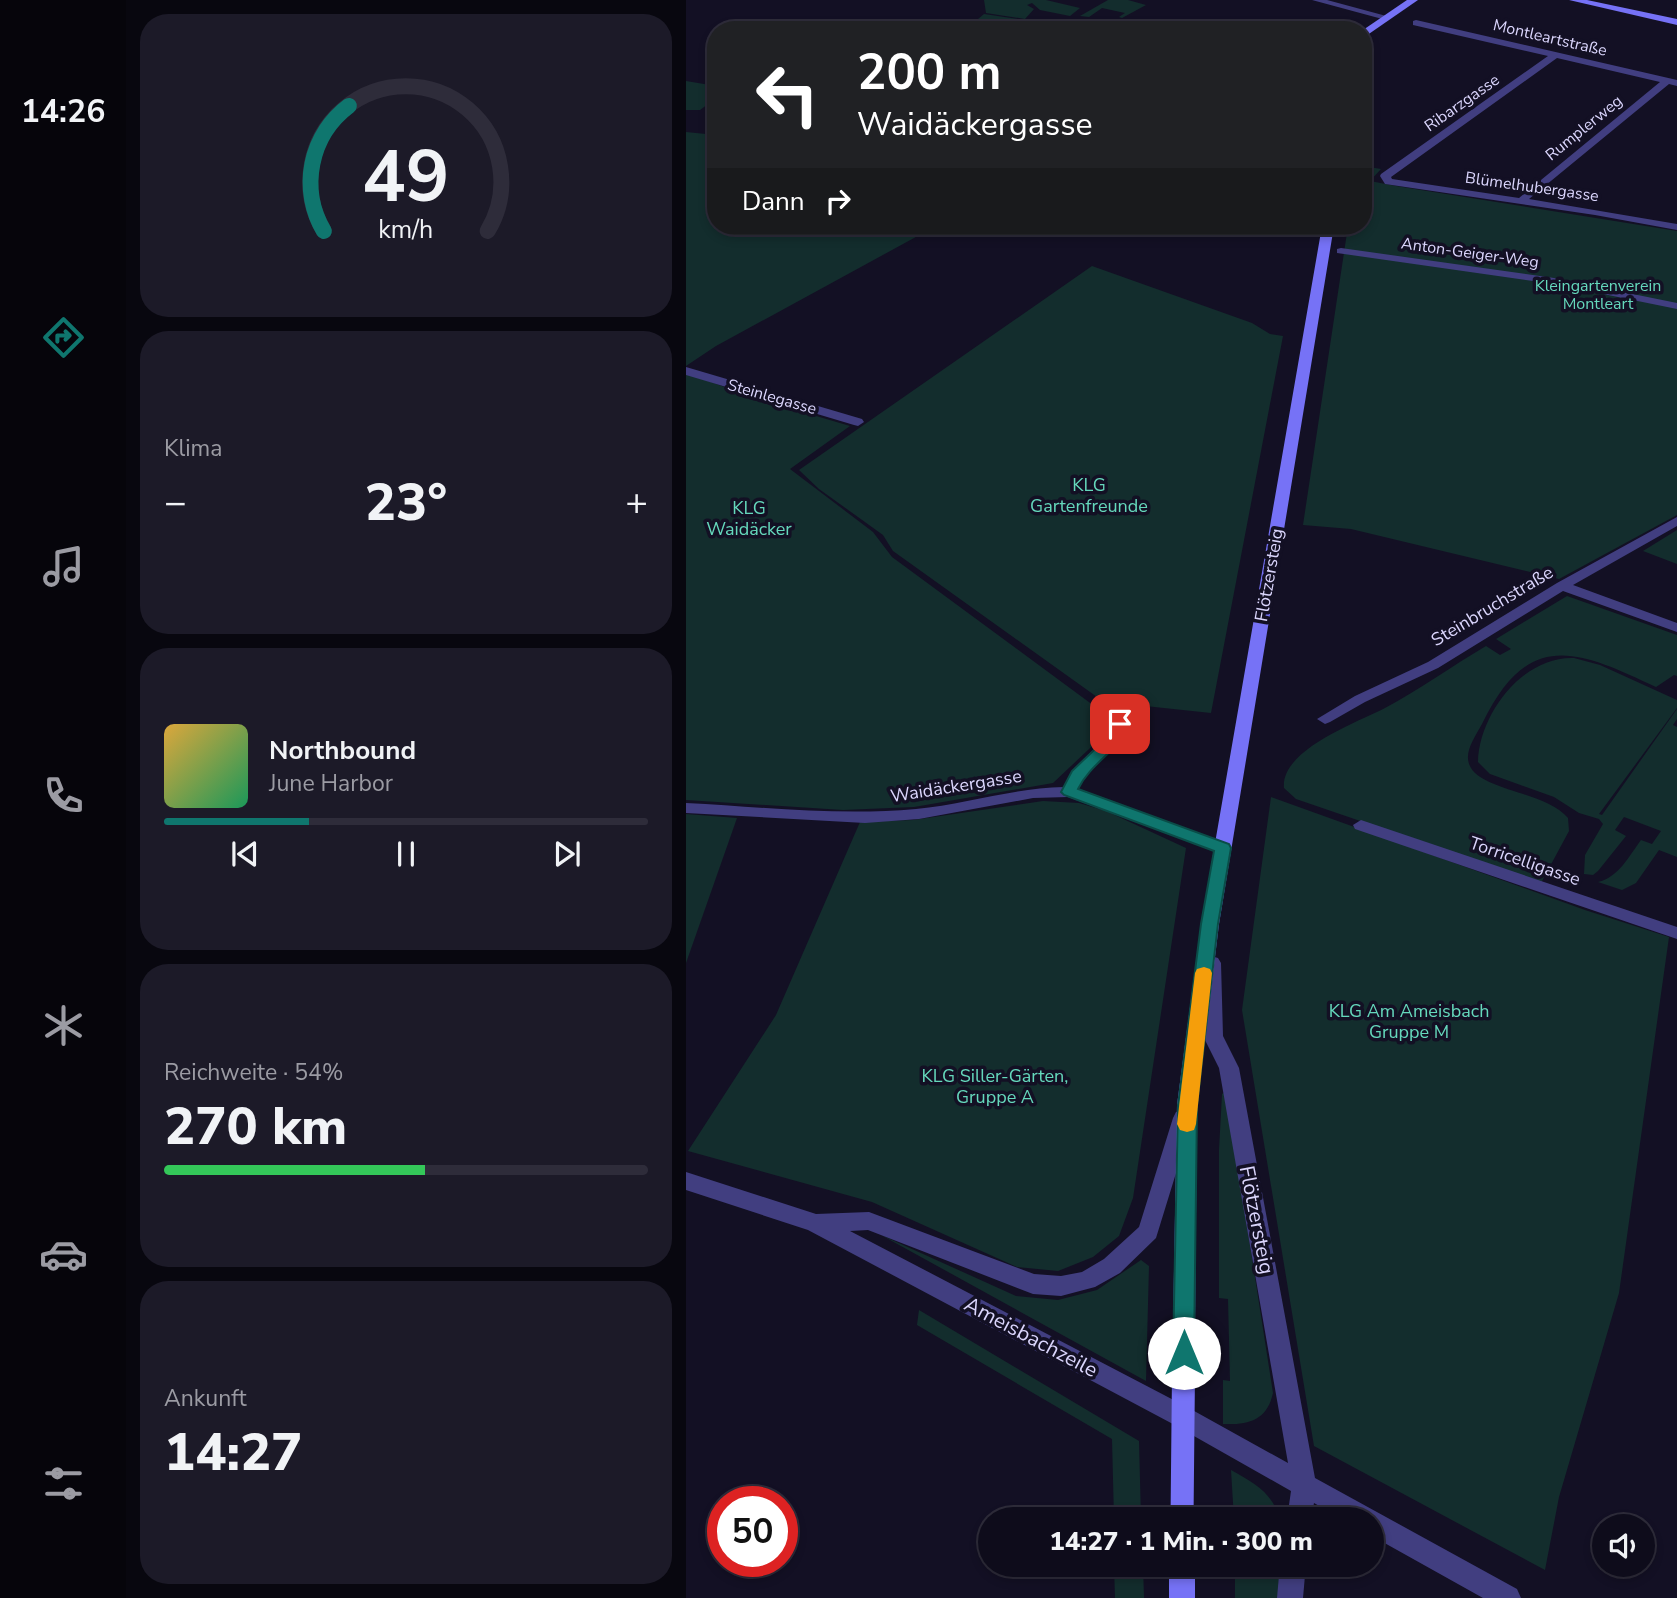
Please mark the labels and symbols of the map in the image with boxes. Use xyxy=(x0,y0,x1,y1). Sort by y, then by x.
street label: Montleartstraße xyxy=(1491,14,1609,62)
street label: Ribarzgasse xyxy=(1420,69,1504,137)
street label: Rumplerweg xyxy=(1541,90,1627,166)
street label: Blümelhubergasse xyxy=(1464,167,1600,207)
street label: Anton-Geiger-Weg xyxy=(1400,232,1540,274)
park label: Kleingartenverein Montleart xyxy=(1535,275,1661,315)
street label: Steinlegasse xyxy=(725,374,819,420)
park label: KLG Gartenfreunde xyxy=(1030,473,1148,518)
park label: KLG Waidäcker xyxy=(706,496,792,541)
street label: Flötzersteig xyxy=(1249,526,1289,624)
street label: Steinbruchstraße xyxy=(1427,560,1557,652)
pin xyxy=(1090,694,1150,754)
street label: Waidäckergasse xyxy=(889,764,1023,808)
street label: Torricelligasse xyxy=(1466,831,1584,891)
park label: KLG Am Ameisbach Gruppe M xyxy=(1329,999,1489,1044)
park label: KLG Siller-Gärten, Gruppe A xyxy=(922,1064,1068,1109)
street label: Flötzersteig xyxy=(1233,1163,1281,1277)
street label: Ameisbachzeile xyxy=(959,1290,1103,1384)
position arrow xyxy=(1147,1316,1221,1390)
speed limit sign: 50 xyxy=(707,1486,798,1577)

